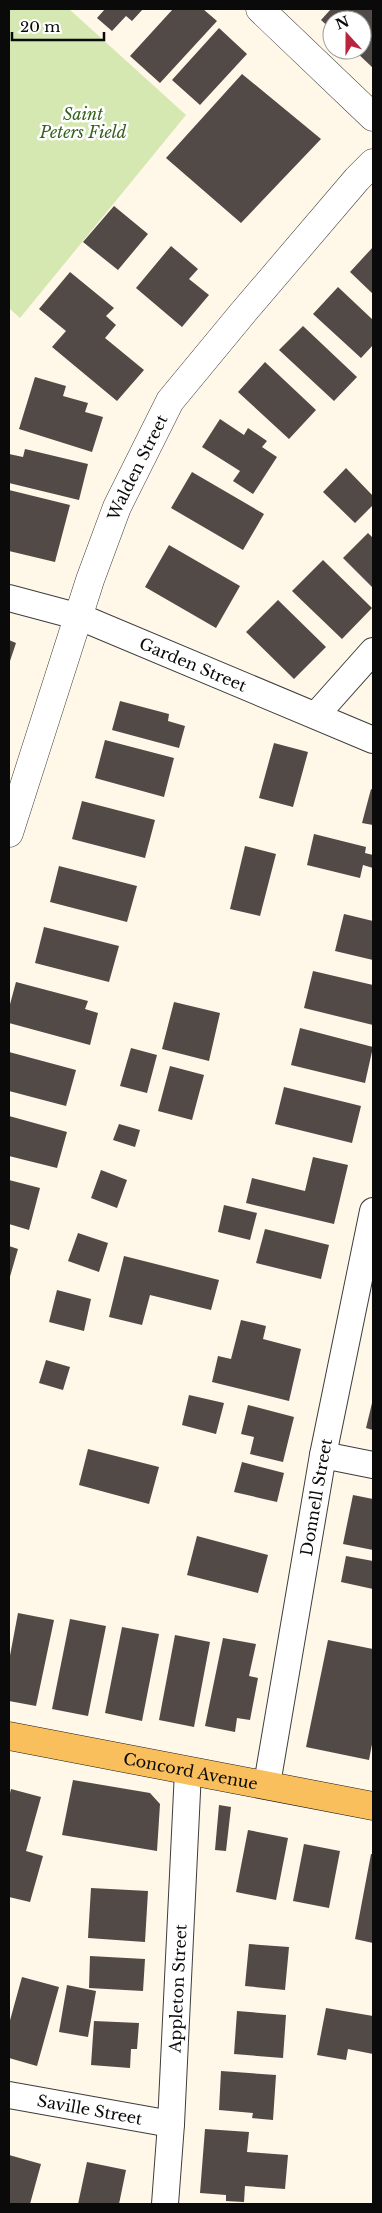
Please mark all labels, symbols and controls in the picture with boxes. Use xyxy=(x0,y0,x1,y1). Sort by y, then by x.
scale bar xyxy=(12,10,105,42)
north arrow xyxy=(322,10,372,60)
text: N xyxy=(333,12,352,34)
text: 20 m xyxy=(20,17,60,36)
park label: Saint Peters Field xyxy=(39,104,127,142)
street label: Walden Street xyxy=(103,411,172,524)
street label: Garden Street xyxy=(136,633,249,696)
street label: Donnell Street xyxy=(296,1437,336,1557)
street label: Concord Avenue xyxy=(122,1748,260,1794)
street label: Appleton Street xyxy=(164,1924,191,2054)
street label: Saville Street xyxy=(36,2090,144,2129)

